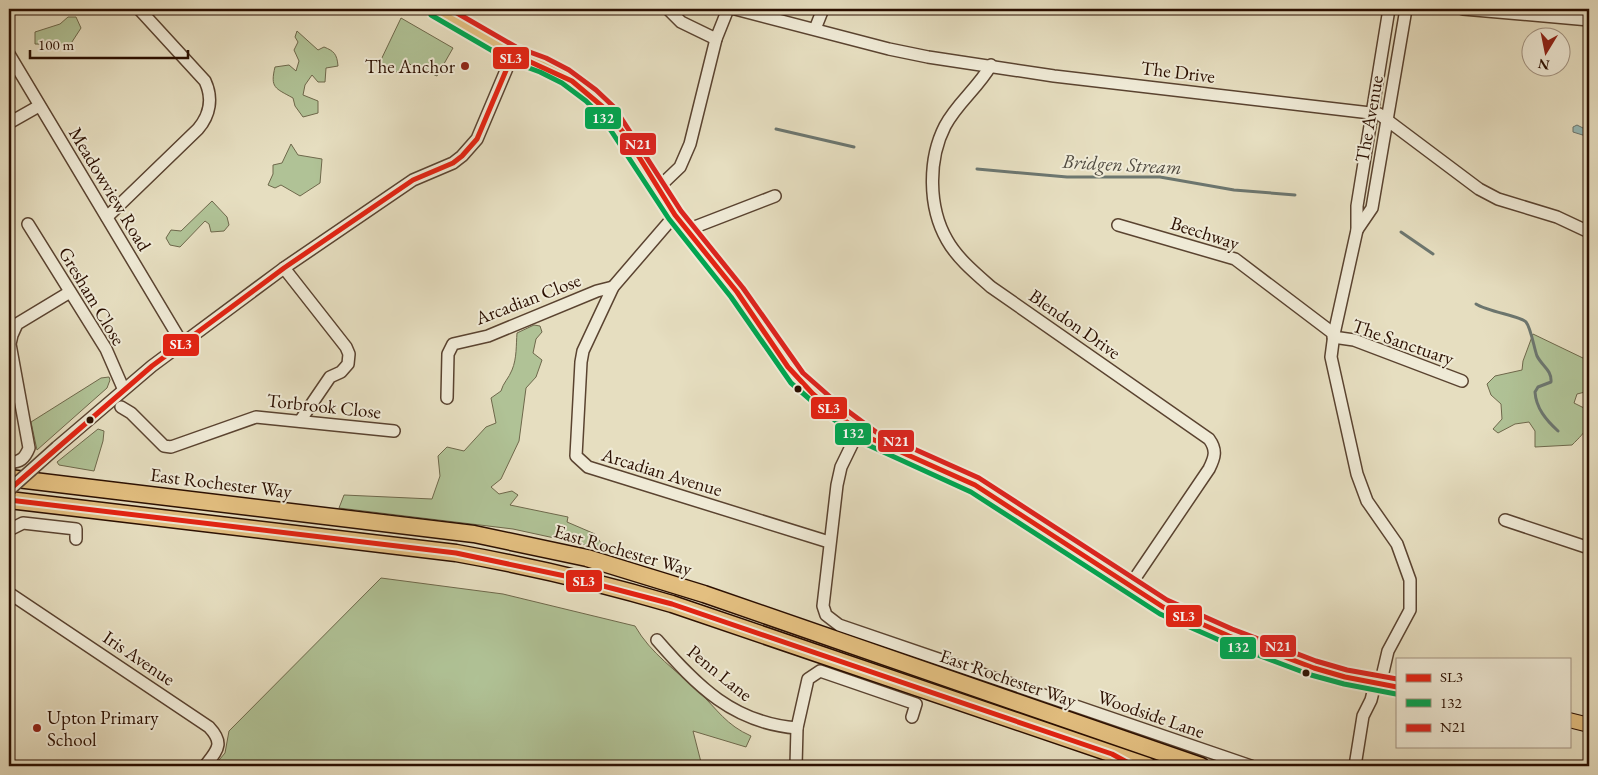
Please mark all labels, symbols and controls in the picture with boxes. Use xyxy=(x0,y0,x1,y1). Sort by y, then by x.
scale bar xyxy=(30,28,188,60)
north arrow xyxy=(1520,28,1570,78)
text: 100 m xyxy=(38,35,75,54)
line badge: SL3 xyxy=(492,46,530,70)
text: SL3 xyxy=(500,49,522,67)
place label: The Anchor xyxy=(365,54,456,79)
street label: The Drive xyxy=(1140,55,1216,89)
text: N xyxy=(1536,55,1551,75)
marker: The Anchor xyxy=(459,60,471,72)
street label: The Avenue xyxy=(1349,73,1389,165)
line badge: 132 xyxy=(584,106,622,130)
text: 132 xyxy=(592,109,615,127)
street label: Meadowview Road xyxy=(63,122,157,256)
line badge: N21 xyxy=(619,132,657,156)
text: N21 xyxy=(625,135,651,153)
water label: Bridgen Stream xyxy=(1061,148,1182,180)
street label: Beechway xyxy=(1167,210,1243,256)
street label: Gresham Close xyxy=(53,242,131,350)
street label: Arcadian Close xyxy=(471,267,584,331)
street label: Blendon Drive xyxy=(1024,283,1126,365)
street label: The Sanctuary xyxy=(1349,313,1458,371)
line badge: SL3 xyxy=(162,333,200,357)
text: SL3 xyxy=(170,335,192,353)
unlabelled marker xyxy=(793,384,803,394)
street label: Torbrook Close xyxy=(266,388,382,424)
line badge: SL3 xyxy=(810,396,848,420)
text: SL3 xyxy=(818,399,840,417)
unlabelled marker xyxy=(85,415,95,425)
line badge: 132 xyxy=(834,422,872,446)
text: 132 xyxy=(842,424,865,442)
line badge: N21 xyxy=(877,429,915,453)
text: N21 xyxy=(883,432,909,450)
street label: Arcadian Avenue xyxy=(598,442,725,502)
street label: East Rochester Way xyxy=(149,462,294,504)
street label: East Rochester Way xyxy=(551,518,696,582)
line badge: SL3 xyxy=(565,569,603,593)
text: SL3 xyxy=(573,572,595,590)
line badge: SL3 xyxy=(1165,604,1203,628)
text: SL3 xyxy=(1173,607,1195,625)
street label: Iris Avenue xyxy=(98,625,180,691)
line badge: N21 xyxy=(1259,634,1297,658)
line badge: 132 xyxy=(1219,636,1257,660)
text: N21 xyxy=(1265,637,1291,655)
text: 132 xyxy=(1227,638,1250,656)
street label: Penn Lane xyxy=(682,639,758,707)
street label: East Rochester Way xyxy=(937,643,1080,713)
legend xyxy=(1396,658,1570,748)
text: SL3 xyxy=(1440,667,1463,686)
unlabelled marker xyxy=(1301,668,1311,678)
street label: Woodside Lane xyxy=(1094,684,1208,744)
text: 132 xyxy=(1440,693,1462,712)
place label: Upton Primary School xyxy=(47,705,159,752)
text: N21 xyxy=(1440,717,1466,736)
marker: Upton Primary School xyxy=(31,722,43,734)

